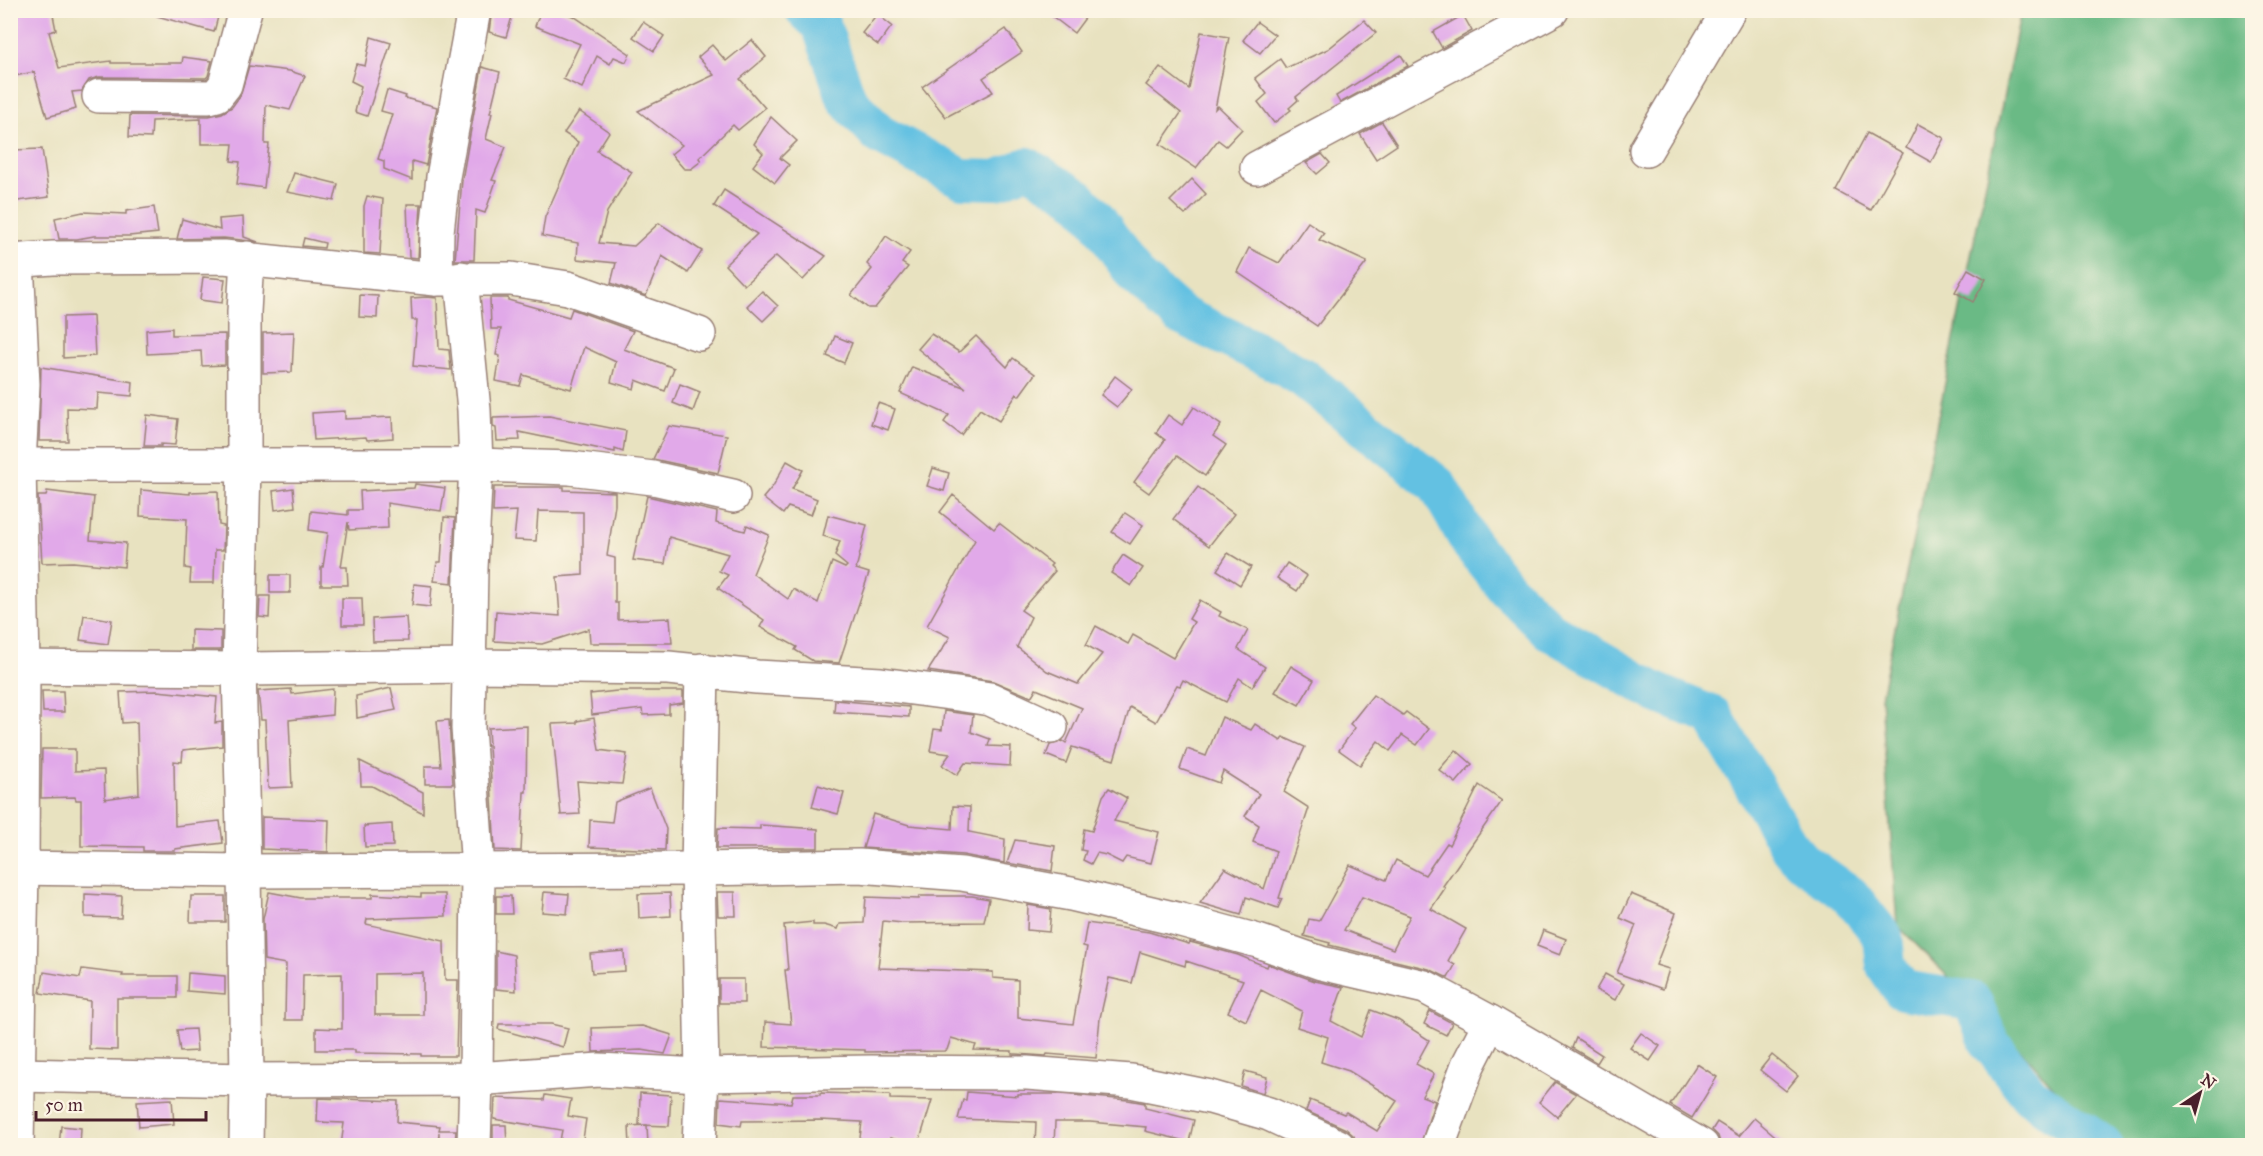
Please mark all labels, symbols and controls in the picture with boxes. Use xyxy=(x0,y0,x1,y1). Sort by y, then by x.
north arrow xyxy=(2170,1063,2230,1123)
text: N xyxy=(2197,1070,2220,1093)
scale bar xyxy=(36,1084,206,1122)
text: 50 m xyxy=(45,1094,83,1116)

